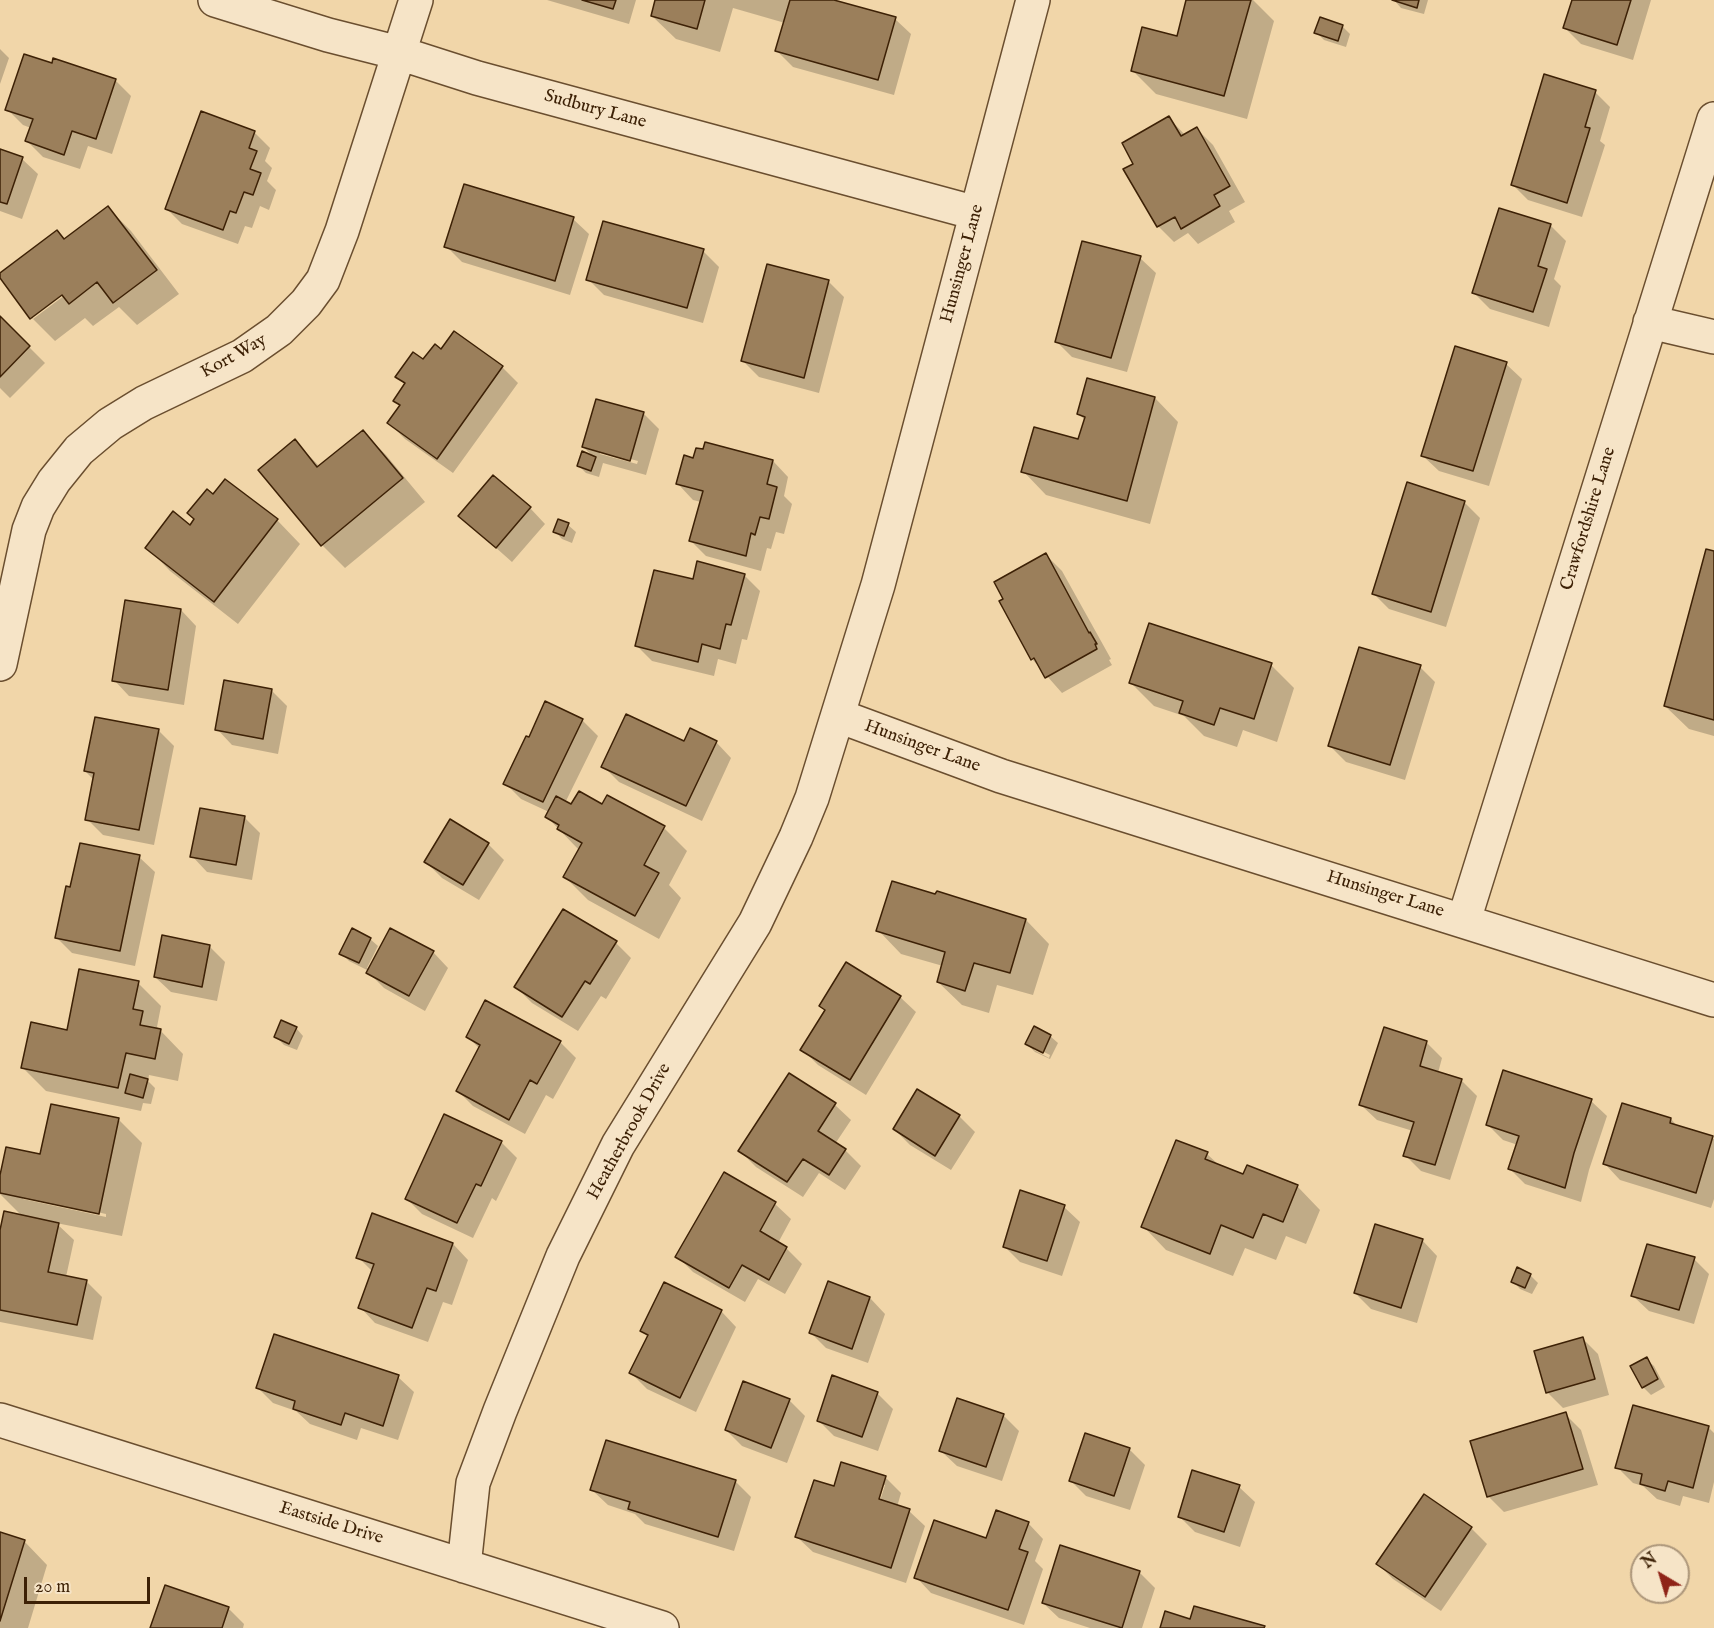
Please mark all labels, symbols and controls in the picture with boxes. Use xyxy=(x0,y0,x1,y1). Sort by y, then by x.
street label: Sudbury Lane xyxy=(542,86,648,134)
street label: Hunsinger Lane xyxy=(937,202,989,326)
street label: Kort Way xyxy=(197,330,271,384)
street label: Crawfordshire Lane xyxy=(1557,445,1621,593)
street label: Hunsinger Lane xyxy=(861,716,983,778)
street label: Hunsinger Lane xyxy=(1324,867,1446,923)
street label: Heatherbrook Drive xyxy=(584,1060,676,1204)
street label: Eastside Drive xyxy=(276,1498,386,1550)
north arrow xyxy=(1630,1544,1690,1604)
text: N xyxy=(1639,1549,1662,1574)
scale bar xyxy=(27,1565,153,1603)
text: 20 m xyxy=(35,1576,70,1599)

